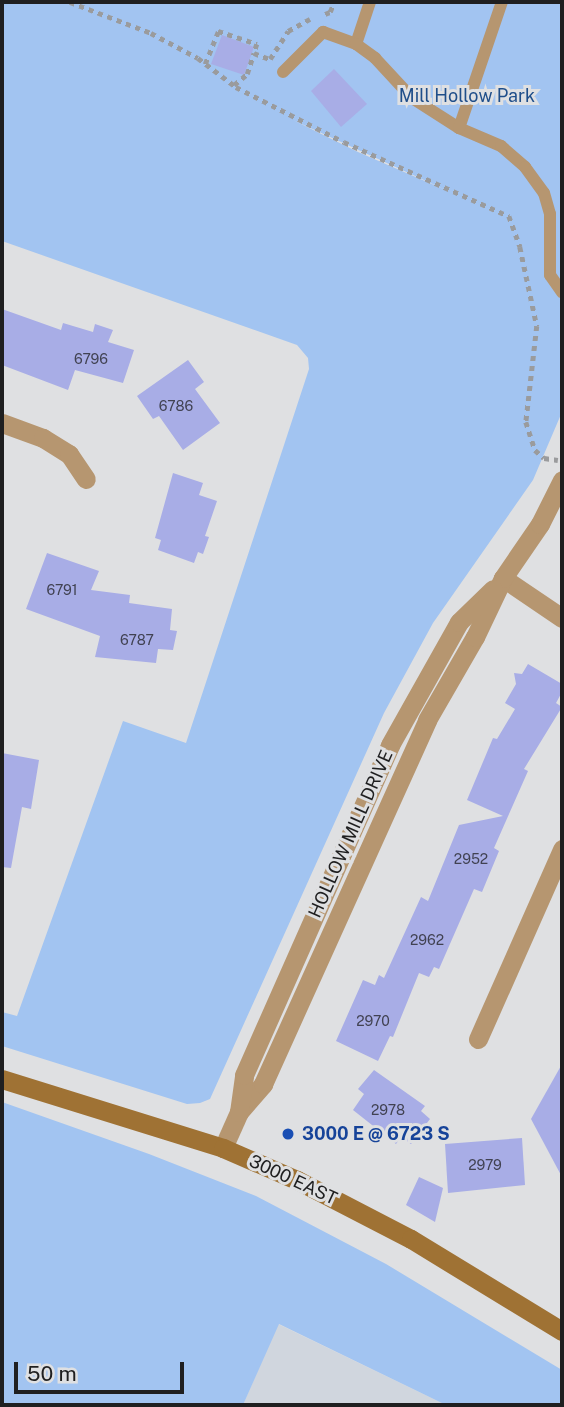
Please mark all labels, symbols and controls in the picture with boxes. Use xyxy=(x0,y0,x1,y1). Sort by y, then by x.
park label: Mill Hollow Park xyxy=(399,85,535,107)
house number: 6796 xyxy=(74,351,108,367)
house number: 6786 xyxy=(159,398,193,414)
house number: 6791 xyxy=(46,582,78,598)
house number: 6787 xyxy=(120,632,154,648)
street label: HOLLOW MILL DRIVE xyxy=(304,747,398,921)
house number: 2952 xyxy=(454,851,488,867)
house number: 2962 xyxy=(410,932,444,948)
house number: 2970 xyxy=(356,1013,390,1029)
house number: 2978 xyxy=(371,1102,405,1118)
place label: 3000 E @ 6723 S xyxy=(302,1123,450,1145)
marker: 3000 E @ 6723 S xyxy=(280,1126,296,1142)
street label: 3000 EAST xyxy=(246,1150,340,1210)
house number: 2979 xyxy=(468,1157,502,1173)
scale bar xyxy=(18,1348,187,1392)
text: 50 m xyxy=(27,1361,77,1386)

